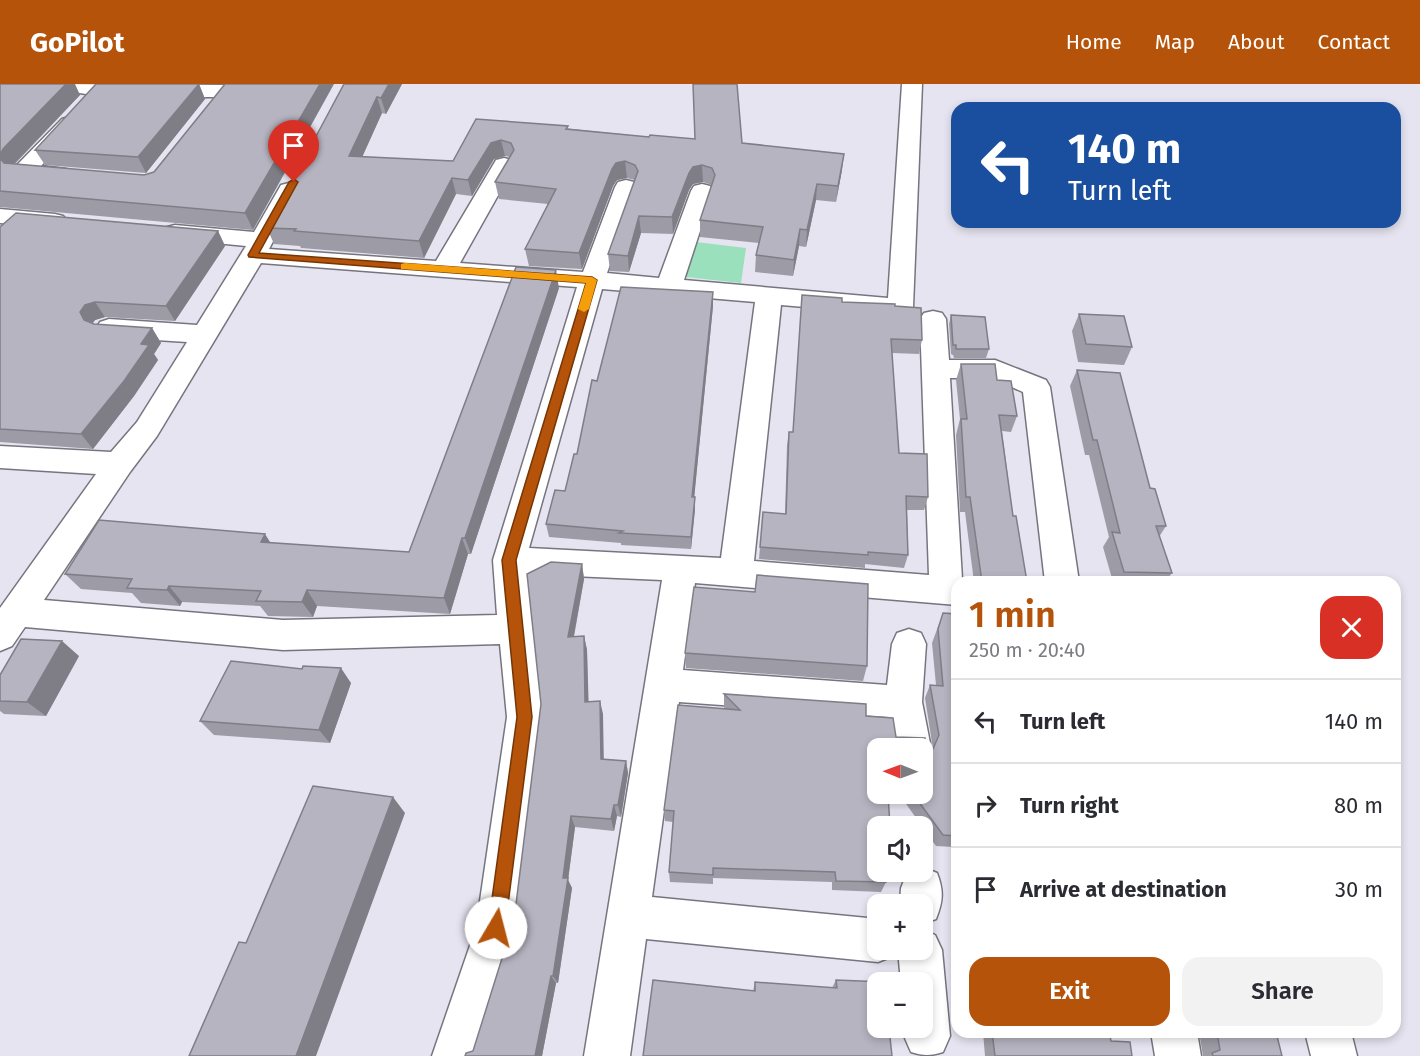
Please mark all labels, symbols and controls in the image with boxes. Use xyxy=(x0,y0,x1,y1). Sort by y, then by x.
text: GoPilot xyxy=(30,26,124,59)
text: Home xyxy=(1066,29,1122,55)
text: Map xyxy=(1155,29,1195,55)
text: About xyxy=(1228,29,1285,55)
text: Contact xyxy=(1318,29,1390,55)
pin xyxy=(268,120,319,182)
text: 140 m xyxy=(1068,124,1181,174)
icon: left xyxy=(969,126,1047,204)
icon: arrive xyxy=(277,129,310,162)
text: Turn left xyxy=(1068,175,1171,207)
text: 1 min xyxy=(969,593,1056,637)
button: close xyxy=(1320,596,1383,659)
text: 250 m · 20:40 xyxy=(969,638,1085,662)
icon: left xyxy=(969,705,1002,738)
text: Turn left xyxy=(1020,708,1105,735)
text: 140 m xyxy=(1325,708,1383,735)
north arrow xyxy=(867,738,933,804)
map controls xyxy=(867,738,933,1038)
icon: right xyxy=(969,789,1002,822)
text: Turn right xyxy=(1020,792,1119,819)
text: 80 m xyxy=(1334,792,1383,819)
button: sound xyxy=(867,816,933,882)
icon: arrive xyxy=(969,873,1002,906)
text: Arrive at destination xyxy=(1020,876,1227,903)
text: 30 m xyxy=(1335,876,1383,903)
button: + xyxy=(867,894,933,960)
position arrow xyxy=(464,896,528,960)
button: Exit xyxy=(969,957,1170,1026)
button: Share xyxy=(1182,957,1383,1026)
button: − xyxy=(867,972,933,1038)

